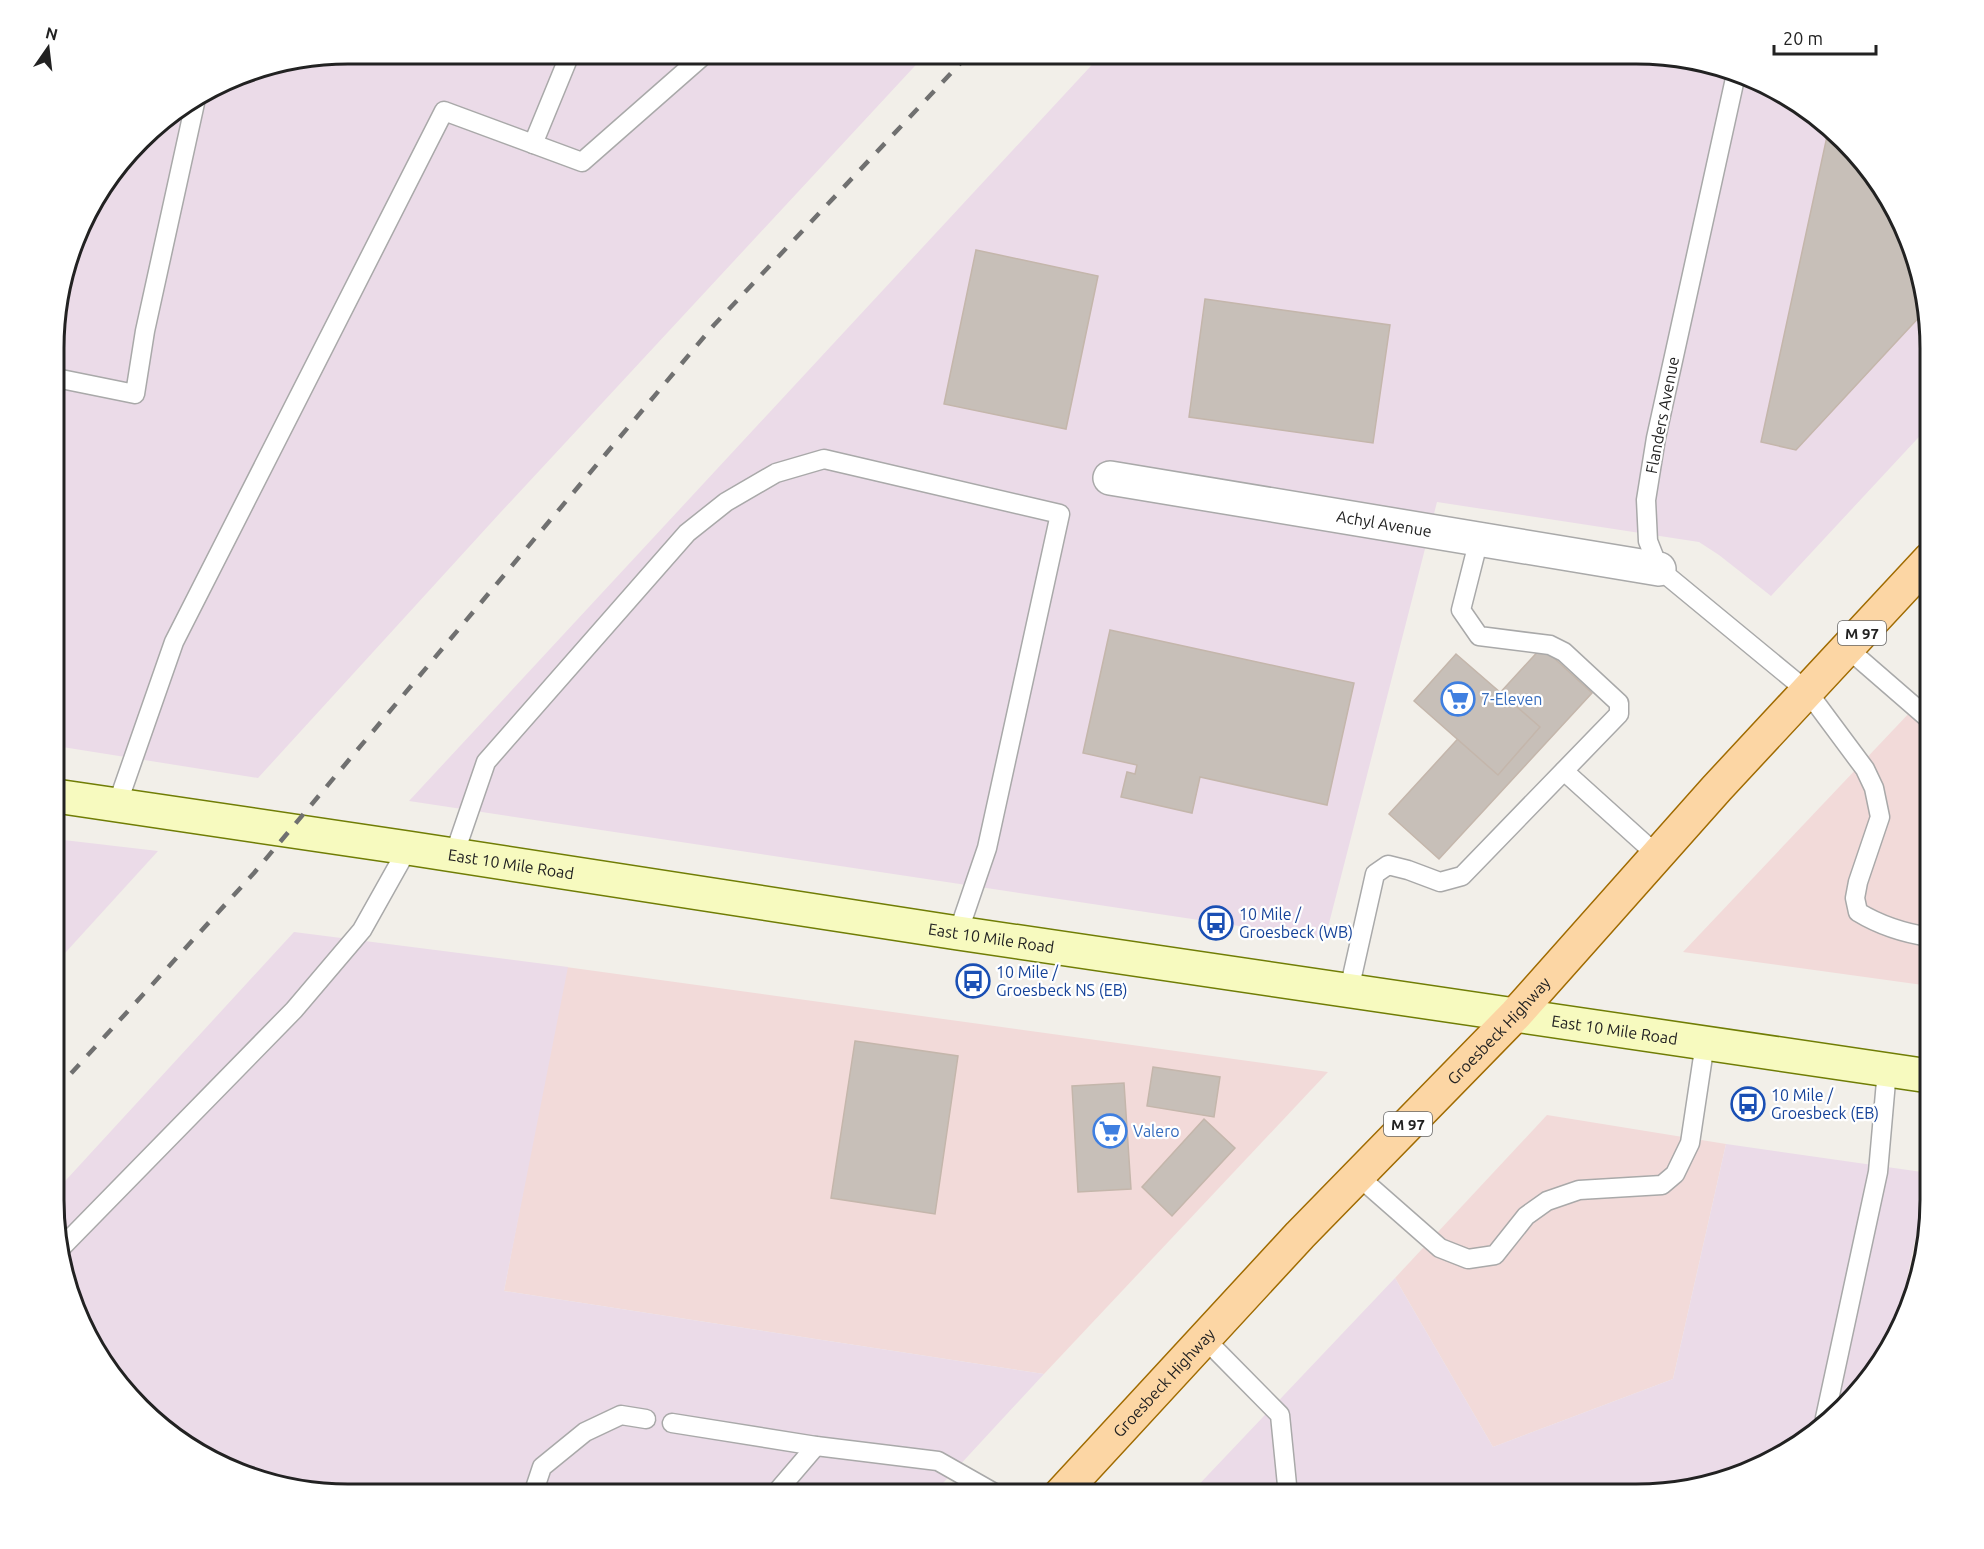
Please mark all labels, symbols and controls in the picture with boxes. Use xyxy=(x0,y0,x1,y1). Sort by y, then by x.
north arrow xyxy=(18,18,78,78)
scale bar xyxy=(1774,18,1876,56)
text: N xyxy=(44,23,60,44)
text: 20 m xyxy=(1783,28,1823,48)
street label: Flanders Avenue xyxy=(1642,355,1682,475)
street label: Achyl Avenue xyxy=(1335,507,1433,540)
road number: M 97 xyxy=(1838,621,1886,645)
supermarket icon: 7-Eleven xyxy=(1440,681,1476,717)
place label: 7-Eleven xyxy=(1481,690,1542,708)
street label: East 10 Mile Road xyxy=(447,845,575,883)
bus stop icon: 10 Mile / Groesbeck (WB) xyxy=(1198,905,1234,941)
place label: 10 Mile / Groesbeck (WB) xyxy=(1239,905,1353,942)
street label: East 10 Mile Road xyxy=(927,920,1056,956)
bus stop icon: 10 Mile / Groesbeck NS (EB) xyxy=(955,963,991,999)
place label: 10 Mile / Groesbeck NS (EB) xyxy=(996,963,1128,1000)
street label: Groesbeck Highway xyxy=(1444,973,1554,1088)
street label: East 10 Mile Road xyxy=(1550,1012,1679,1048)
bus stop icon: 10 Mile / Groesbeck (EB) xyxy=(1730,1086,1766,1122)
place label: 10 Mile / Groesbeck (EB) xyxy=(1771,1086,1879,1123)
road number: M 97 xyxy=(1384,1112,1432,1136)
supermarket icon: Valero xyxy=(1092,1113,1128,1149)
place label: Valero xyxy=(1133,1122,1180,1140)
street label: Groesbeck Highway xyxy=(1109,1324,1218,1440)

